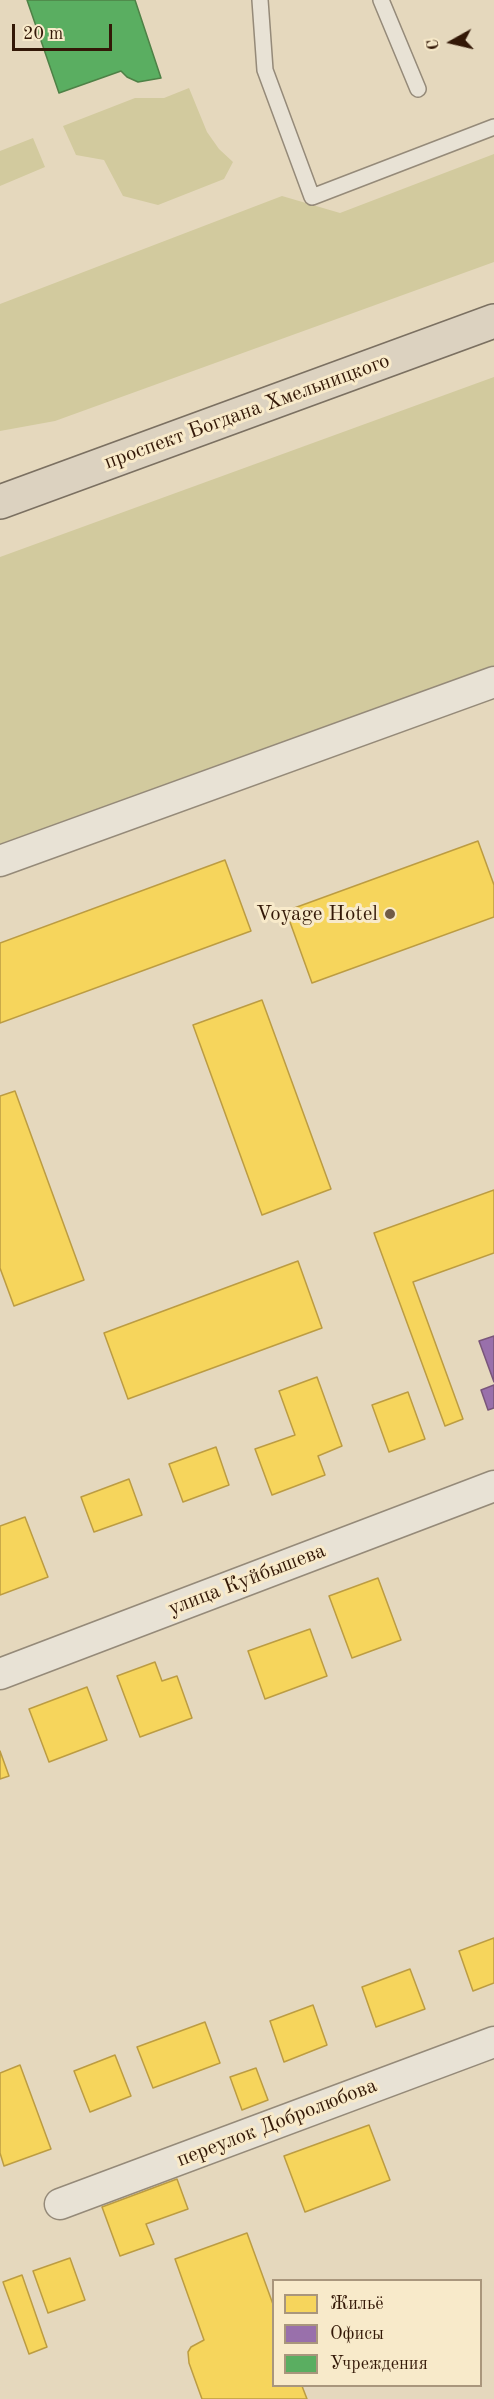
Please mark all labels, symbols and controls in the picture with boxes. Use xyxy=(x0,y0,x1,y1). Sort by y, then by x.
scale bar xyxy=(15,12,116,50)
north arrow xyxy=(422,12,482,72)
text: 20 m xyxy=(23,25,63,43)
text: С xyxy=(426,38,443,51)
street label: проспект Богдана Хмельницкого xyxy=(101,349,393,475)
place label: Voyage Hotel xyxy=(256,901,378,927)
marker: Voyage Hotel xyxy=(383,907,397,921)
street label: улица Куйбышева xyxy=(165,1538,329,1622)
street label: переулок Добролюбова xyxy=(173,2073,381,2173)
legend xyxy=(272,2279,482,2387)
text: Жильё xyxy=(330,2295,384,2313)
text: Офисы xyxy=(330,2325,384,2343)
text: Учреждения xyxy=(330,2355,428,2373)

